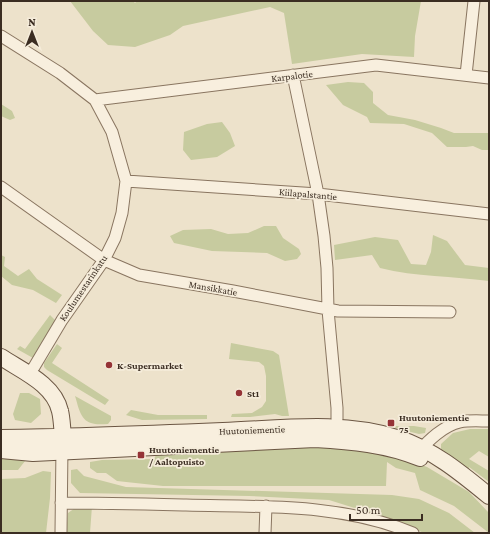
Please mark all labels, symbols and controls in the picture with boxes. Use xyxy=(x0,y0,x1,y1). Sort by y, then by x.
north arrow xyxy=(12,12,52,52)
text: N xyxy=(28,16,36,28)
street label: Karpalotie xyxy=(271,68,314,84)
street label: Kiilapalstantie xyxy=(279,186,338,202)
street label: Koulumestarinkatu xyxy=(57,252,110,323)
street label: Mansikkatie xyxy=(188,278,239,298)
marker: K-Supermarket xyxy=(104,360,114,370)
place label: K-Supermarket xyxy=(117,360,183,371)
marker: St1 xyxy=(234,388,244,398)
place label: St1 xyxy=(247,388,259,399)
place label: Huutoniementie 75 xyxy=(399,412,470,435)
marker: Huutoniementie 75 xyxy=(386,418,396,428)
street label: Huutoniementie xyxy=(219,423,286,437)
place label: Huutoniementie / Aaltopuisto xyxy=(149,444,220,467)
marker: Huutoniementie / Aaltopuisto xyxy=(136,450,146,460)
scale bar xyxy=(350,496,422,522)
text: 50 m xyxy=(356,503,381,517)

